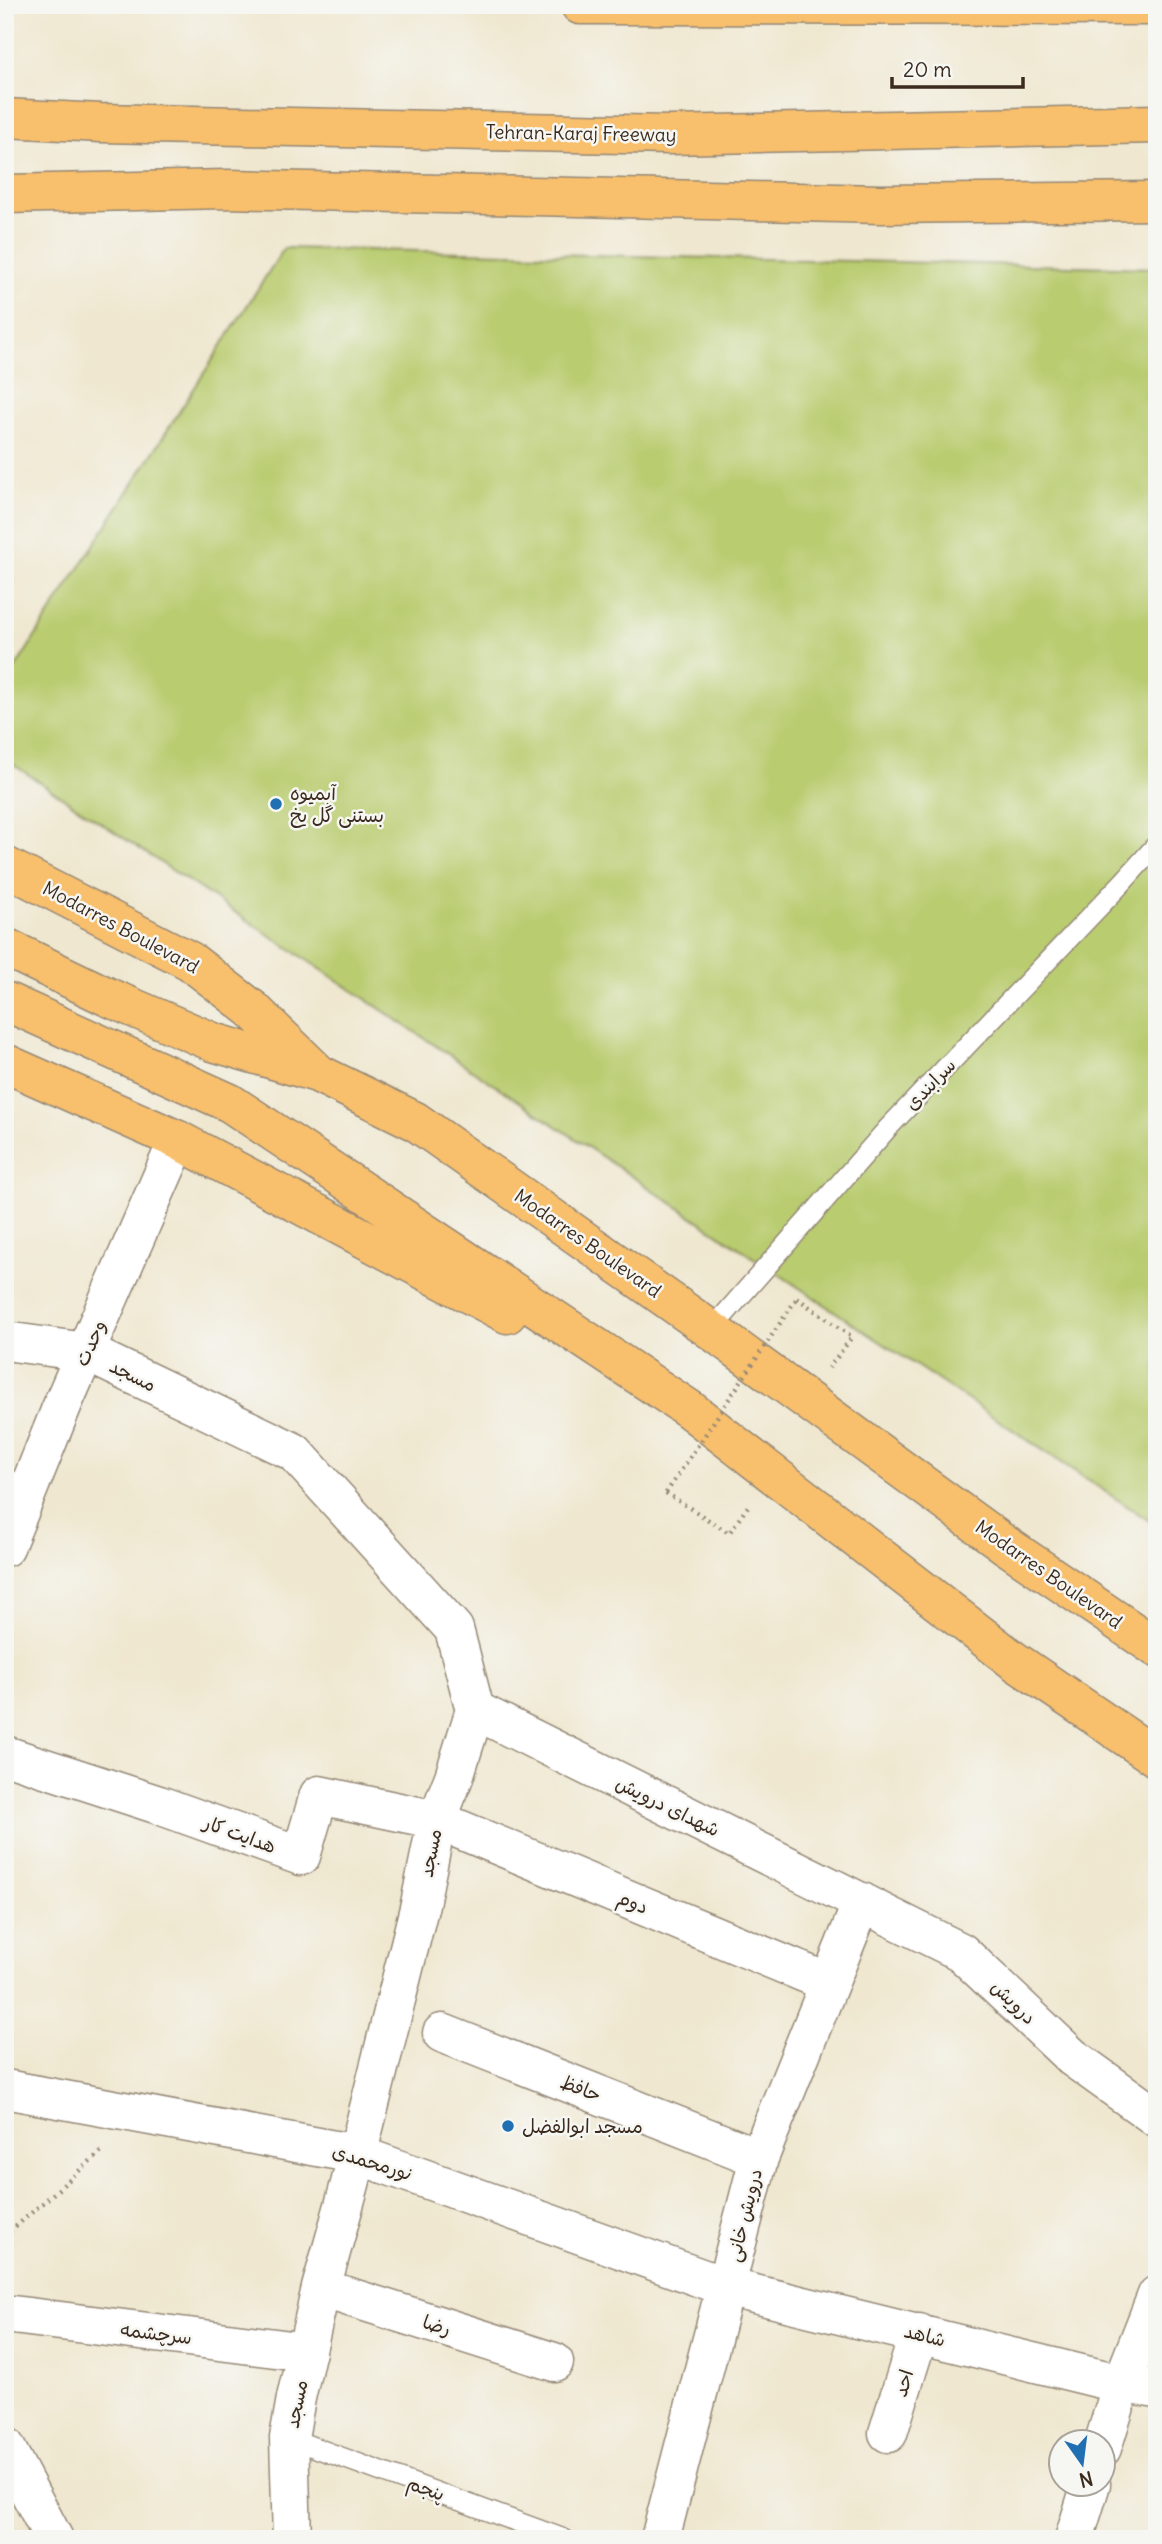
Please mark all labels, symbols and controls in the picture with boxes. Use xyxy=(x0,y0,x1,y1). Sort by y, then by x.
scale bar xyxy=(892,46,1024,90)
text: 20 m xyxy=(903,56,952,83)
street label: Tehran-Karaj Freeway xyxy=(485,119,677,147)
place label: آبمیوه بستنی گل یخ xyxy=(290,781,384,828)
marker: آبمیوه بستنی گل یخ xyxy=(268,796,284,812)
street label: Modarres Boulevard xyxy=(39,876,203,978)
street label: سرابندی xyxy=(899,1053,961,1115)
street label: Modarres Boulevard xyxy=(510,1183,666,1303)
street label: وحدت xyxy=(69,1316,111,1370)
street label: مسجد xyxy=(106,1354,160,1396)
street label: Modarres Boulevard xyxy=(971,1514,1127,1634)
street label: شهدای درویش xyxy=(612,1771,724,1841)
street label: هدایت کار xyxy=(199,1809,279,1858)
street label: مسجد xyxy=(414,1827,446,1879)
street label: دوم xyxy=(613,1885,652,1922)
street label: درویش xyxy=(986,1975,1042,2029)
street label: حافظ xyxy=(557,2069,605,2107)
place label: مسجد ابوالفضل xyxy=(522,2114,643,2138)
marker: مسجد ابوالفضل xyxy=(500,2118,516,2134)
street label: نورمحمدی xyxy=(330,2138,416,2186)
street label: درویش خانی xyxy=(721,2166,768,2264)
street label: رضا xyxy=(420,2309,454,2341)
street label: سرچشمه xyxy=(118,2317,193,2350)
street label: شاهد xyxy=(902,2318,948,2352)
street label: احد xyxy=(888,2366,918,2400)
street label: مسجد xyxy=(280,2378,312,2430)
north arrow xyxy=(1046,2428,1116,2498)
text: N xyxy=(1077,2466,1095,2493)
street label: پنجم xyxy=(403,2470,448,2509)

